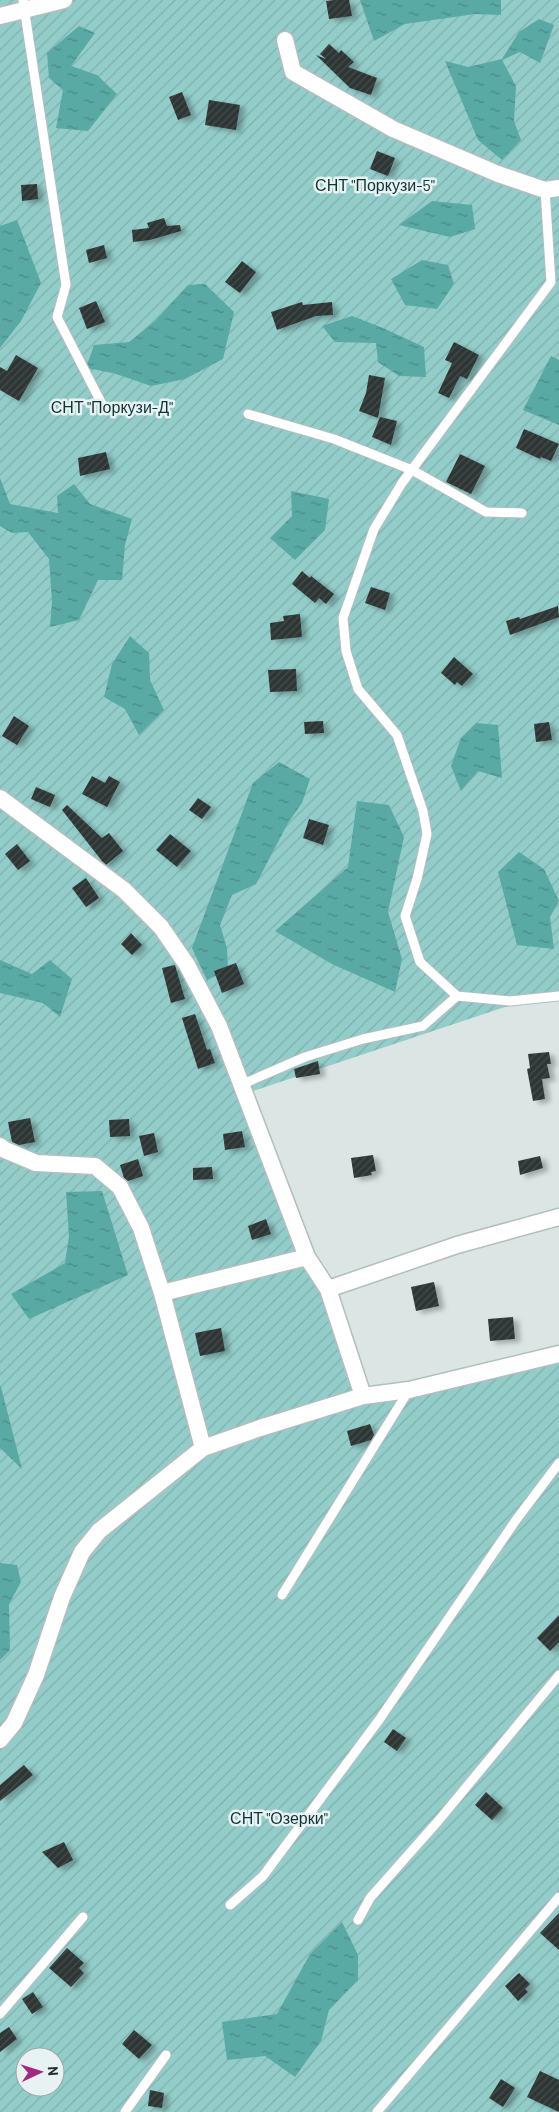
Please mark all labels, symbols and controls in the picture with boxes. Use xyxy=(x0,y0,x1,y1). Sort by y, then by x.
park label: СНТ "Поркузи-5" xyxy=(315,175,435,194)
park label: СНТ "Поркузи-Д" xyxy=(51,397,173,416)
park label: СНТ "Озерки" xyxy=(230,1808,328,1827)
north arrow xyxy=(15,2047,65,2097)
text: N xyxy=(45,2066,62,2076)

